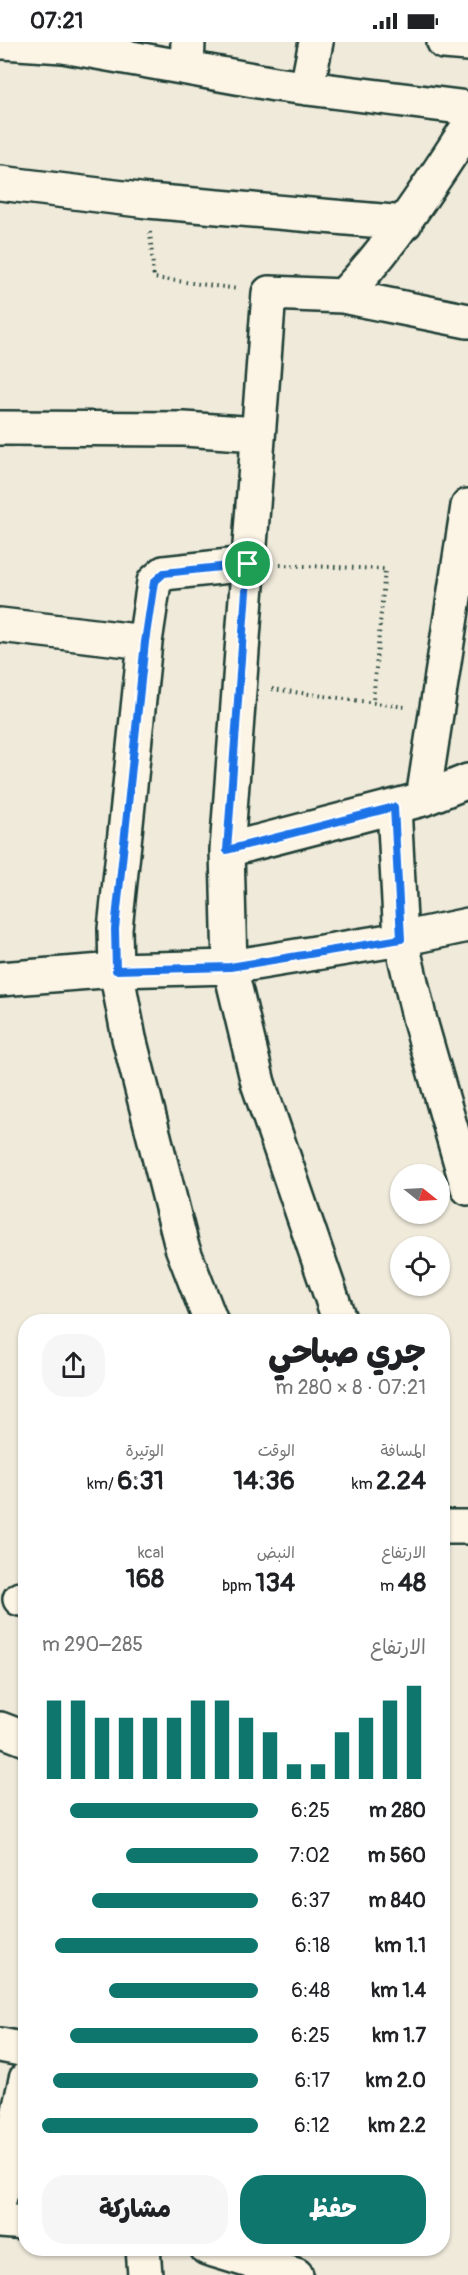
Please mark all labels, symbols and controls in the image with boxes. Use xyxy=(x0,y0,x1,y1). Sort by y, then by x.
text: 07:21 xyxy=(30,7,83,35)
pin xyxy=(222,538,273,589)
icon: arrive xyxy=(231,547,264,580)
north arrow xyxy=(390,1164,450,1224)
map controls xyxy=(390,1164,450,1296)
button: locate xyxy=(390,1236,450,1296)
text: جري صباحي xyxy=(268,1332,426,1373)
button: share xyxy=(42,1334,105,1397)
text: 07:21 · 8 × 280 m xyxy=(275,1375,426,1400)
text: الوتيرة xyxy=(125,1441,164,1461)
text: الوقت xyxy=(258,1441,295,1461)
text: المسافة xyxy=(380,1441,426,1461)
text: 6:31 xyxy=(117,1465,164,1497)
text: 14:36 xyxy=(233,1465,295,1497)
text: 2.24 xyxy=(376,1465,426,1497)
text: /km xyxy=(87,1474,117,1494)
text: km xyxy=(352,1474,376,1494)
text: kcal xyxy=(138,1543,164,1563)
text: النبض xyxy=(257,1543,295,1563)
text: الارتفاع xyxy=(381,1543,426,1563)
text: 168 xyxy=(126,1563,164,1595)
text: 134 xyxy=(255,1567,295,1599)
text: 48 xyxy=(398,1567,426,1599)
text: bpm xyxy=(222,1576,255,1596)
text: m xyxy=(380,1576,398,1596)
text: 285–290 m xyxy=(42,1632,143,1657)
text: الارتفاع xyxy=(370,1635,426,1660)
text: 6:25 xyxy=(291,1798,330,1823)
text: 280 m xyxy=(369,1798,426,1823)
text: 7:02 xyxy=(289,1843,330,1868)
text: 560 m xyxy=(368,1843,426,1868)
text: 6:37 xyxy=(291,1888,330,1913)
text: 840 m xyxy=(369,1888,426,1913)
text: 6:18 xyxy=(295,1933,330,1958)
text: 1.1 km xyxy=(376,1933,426,1958)
text: 6:48 xyxy=(291,1978,330,2003)
text: 1.4 km xyxy=(372,1978,426,2003)
text: 6:25 xyxy=(291,2023,330,2048)
text: 1.7 km xyxy=(373,2023,426,2048)
text: 6:17 xyxy=(295,2068,330,2093)
text: 2.0 km xyxy=(366,2068,426,2093)
text: 6:12 xyxy=(294,2113,330,2138)
text: 2.2 km xyxy=(369,2113,426,2138)
button: مشاركة xyxy=(42,2175,228,2244)
button: حفظ xyxy=(240,2175,426,2244)

